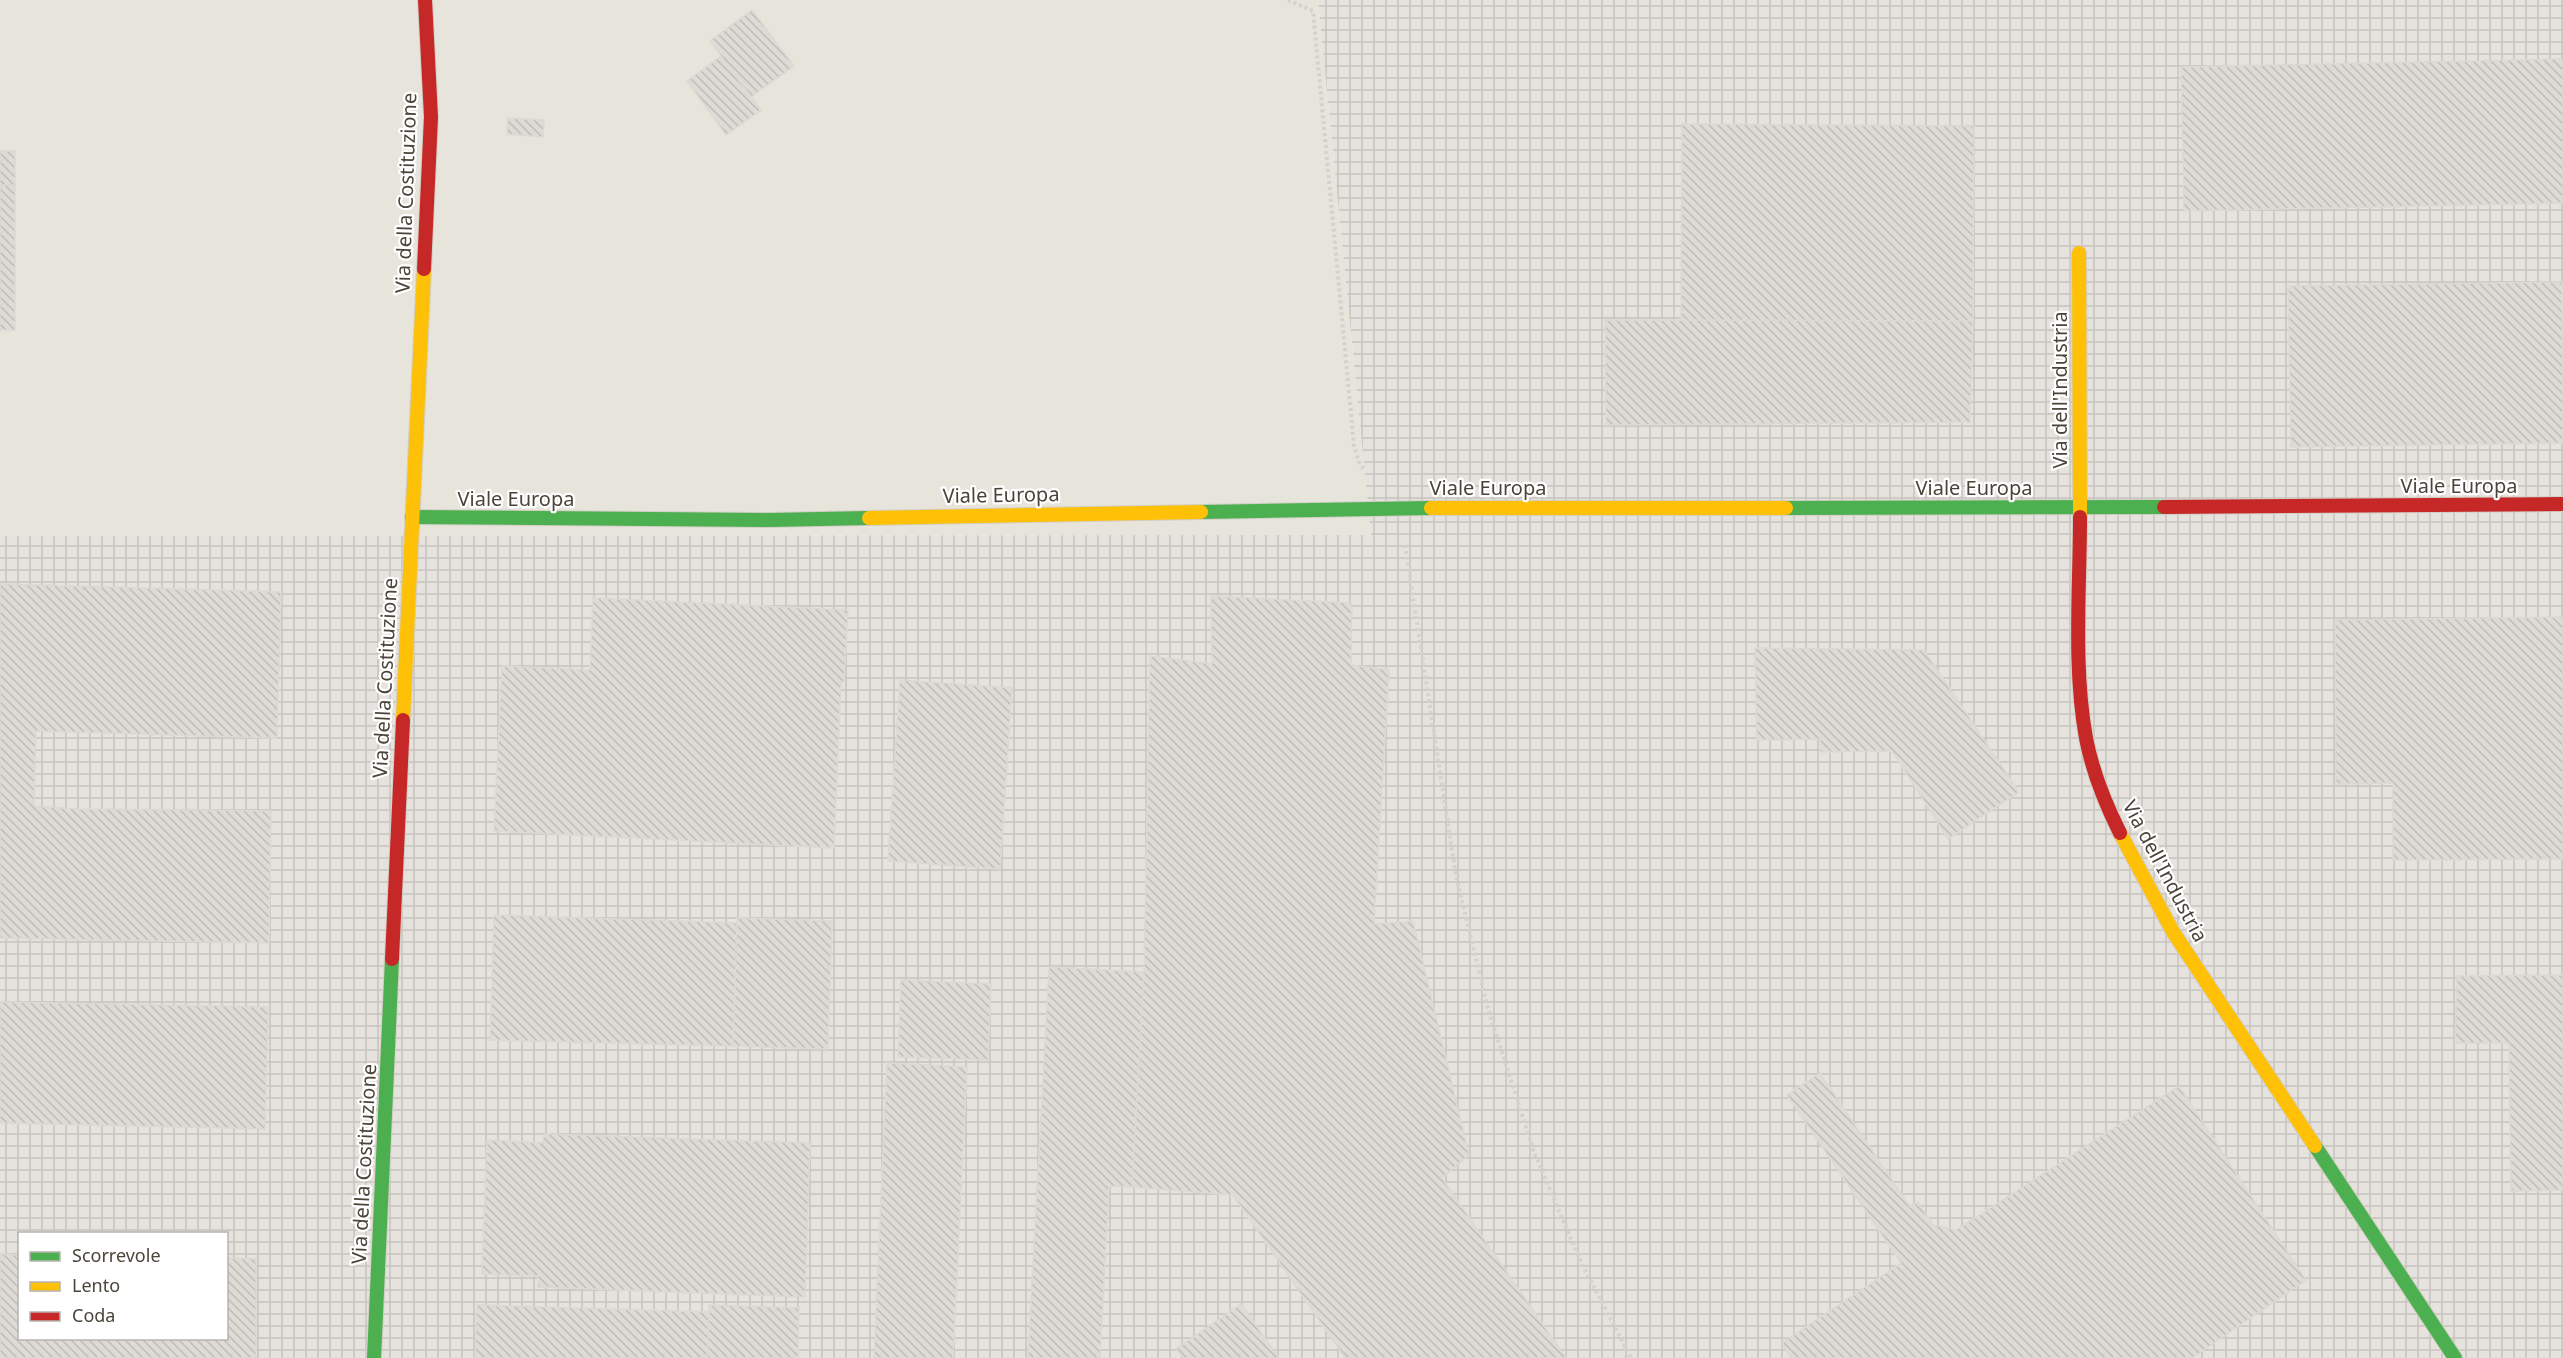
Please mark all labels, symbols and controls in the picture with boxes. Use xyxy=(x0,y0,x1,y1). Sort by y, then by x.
street label: Via della Costituzione xyxy=(389,92,422,294)
street label: Via dell'Industria xyxy=(2046,311,2073,469)
street label: Viale Europa xyxy=(2401,472,2517,499)
street label: Viale Europa xyxy=(1430,474,1546,501)
street label: Viale Europa xyxy=(1916,474,2032,501)
street label: Viale Europa xyxy=(942,480,1060,509)
street label: Viale Europa xyxy=(458,485,574,512)
street label: Via della Costituzione xyxy=(366,577,403,779)
street label: Via dell'Industria xyxy=(2117,795,2214,947)
street label: Via della Costituzione xyxy=(345,1063,382,1265)
legend xyxy=(18,1232,228,1340)
text: Scorrevole xyxy=(72,1243,161,1267)
text: Lento xyxy=(72,1273,120,1297)
text: Coda xyxy=(72,1303,115,1327)

